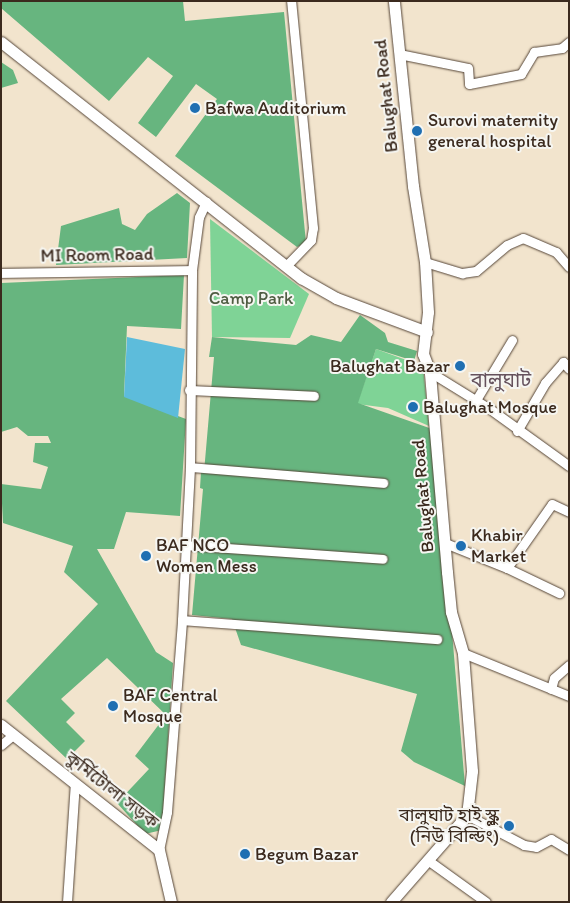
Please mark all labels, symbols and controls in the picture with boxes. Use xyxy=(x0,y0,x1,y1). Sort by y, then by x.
street label: Balughat Road xyxy=(369,38,403,154)
place label: Bafwa Auditorium xyxy=(205,97,346,119)
marker: Bafwa Auditorium xyxy=(189,102,201,114)
place label: Surovi maternity general hospital xyxy=(428,110,558,152)
marker: Surovi maternity general hospital xyxy=(410,124,424,138)
street label: MI Room Road xyxy=(41,243,153,267)
park label: Camp Park xyxy=(209,287,293,309)
place label: Balughat Bazar xyxy=(330,355,450,377)
marker: Balughat Bazar xyxy=(454,360,466,372)
district label: বালুঘাট xyxy=(471,368,531,392)
place label: Balughat Mosque xyxy=(423,396,557,418)
marker: Balughat Mosque xyxy=(407,401,419,413)
street label: Balughat Road xyxy=(407,438,439,554)
place label: Khabir Market xyxy=(471,525,526,568)
place label: BAF NCO Women Mess xyxy=(156,535,256,578)
marker: Khabir Market xyxy=(455,540,467,552)
marker: BAF NCO Women Mess xyxy=(140,550,152,562)
place label: BAF Central Mosque xyxy=(123,685,218,728)
marker: BAF Central Mosque xyxy=(107,700,119,712)
street label: কুর্মিটোলা সড়ক xyxy=(61,747,163,833)
place label: বালুঘাট হাই স্কুল (নিউ বিল্ডিং) xyxy=(399,805,499,848)
marker: বালুঘাট হাই স্কুল (নিউ বিল্ডিং) xyxy=(503,820,515,832)
place label: Begum Bazar xyxy=(255,843,358,865)
marker: Begum Bazar xyxy=(239,848,251,860)

